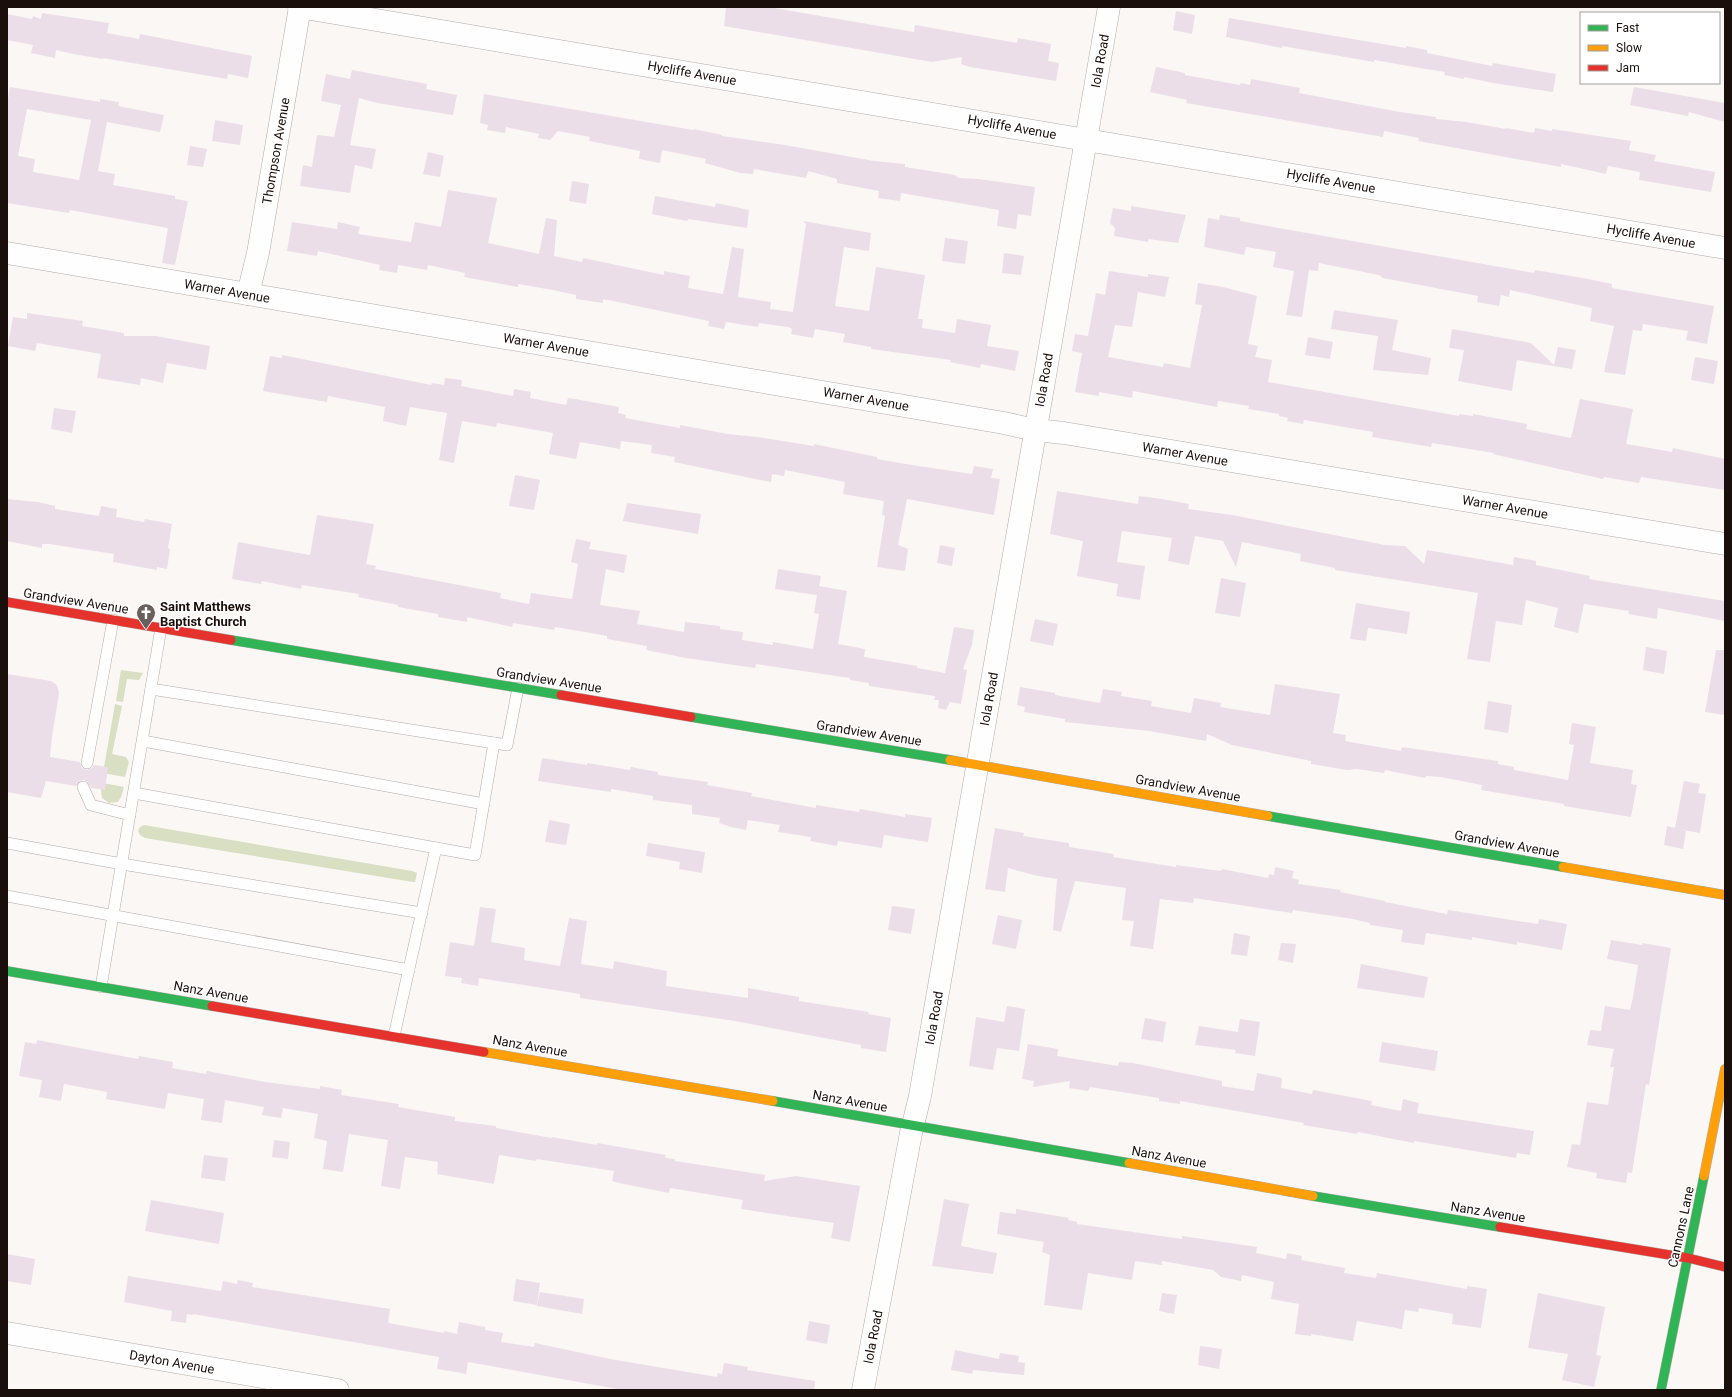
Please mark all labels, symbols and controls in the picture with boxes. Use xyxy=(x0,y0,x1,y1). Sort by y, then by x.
legend xyxy=(1580,12,1720,84)
text: Fast xyxy=(1616,21,1639,35)
street label: Iola Road xyxy=(1088,33,1112,89)
text: Slow xyxy=(1616,41,1642,55)
street label: Hycliffe Avenue xyxy=(646,58,738,88)
text: Jam xyxy=(1616,61,1640,75)
street label: Thompson Avenue xyxy=(259,96,293,206)
street label: Hycliffe Avenue xyxy=(966,112,1058,142)
street label: Hycliffe Avenue xyxy=(1285,166,1377,196)
street label: Hycliffe Avenue xyxy=(1605,221,1697,251)
street label: Warner Avenue xyxy=(183,276,271,306)
street label: Warner Avenue xyxy=(502,330,590,360)
street label: Iola Road xyxy=(1032,352,1056,408)
street label: Warner Avenue xyxy=(822,384,910,414)
street label: Warner Avenue xyxy=(1141,439,1229,469)
street label: Warner Avenue xyxy=(1461,492,1549,522)
street label: Grandview Avenue xyxy=(22,585,130,617)
place label: Saint Matthews Baptist Church xyxy=(160,599,251,629)
church icon: Saint Matthews Baptist Church xyxy=(135,602,157,630)
street label: Grandview Avenue xyxy=(495,664,603,696)
street label: Iola Road xyxy=(977,671,1001,727)
street label: Grandview Avenue xyxy=(815,717,923,749)
street label: Grandview Avenue xyxy=(1134,771,1242,805)
street label: Grandview Avenue xyxy=(1453,827,1561,861)
street label: Nanz Avenue xyxy=(172,978,250,1006)
street label: Iola Road xyxy=(922,990,946,1046)
street label: Nanz Avenue xyxy=(491,1032,569,1060)
street label: Nanz Avenue xyxy=(811,1087,889,1115)
street label: Nanz Avenue xyxy=(1130,1143,1208,1171)
street label: Cannons Lane xyxy=(1665,1185,1697,1269)
street label: Nanz Avenue xyxy=(1449,1199,1527,1225)
street label: Iola Road xyxy=(860,1309,886,1365)
street label: Dayton Avenue xyxy=(128,1347,216,1377)

